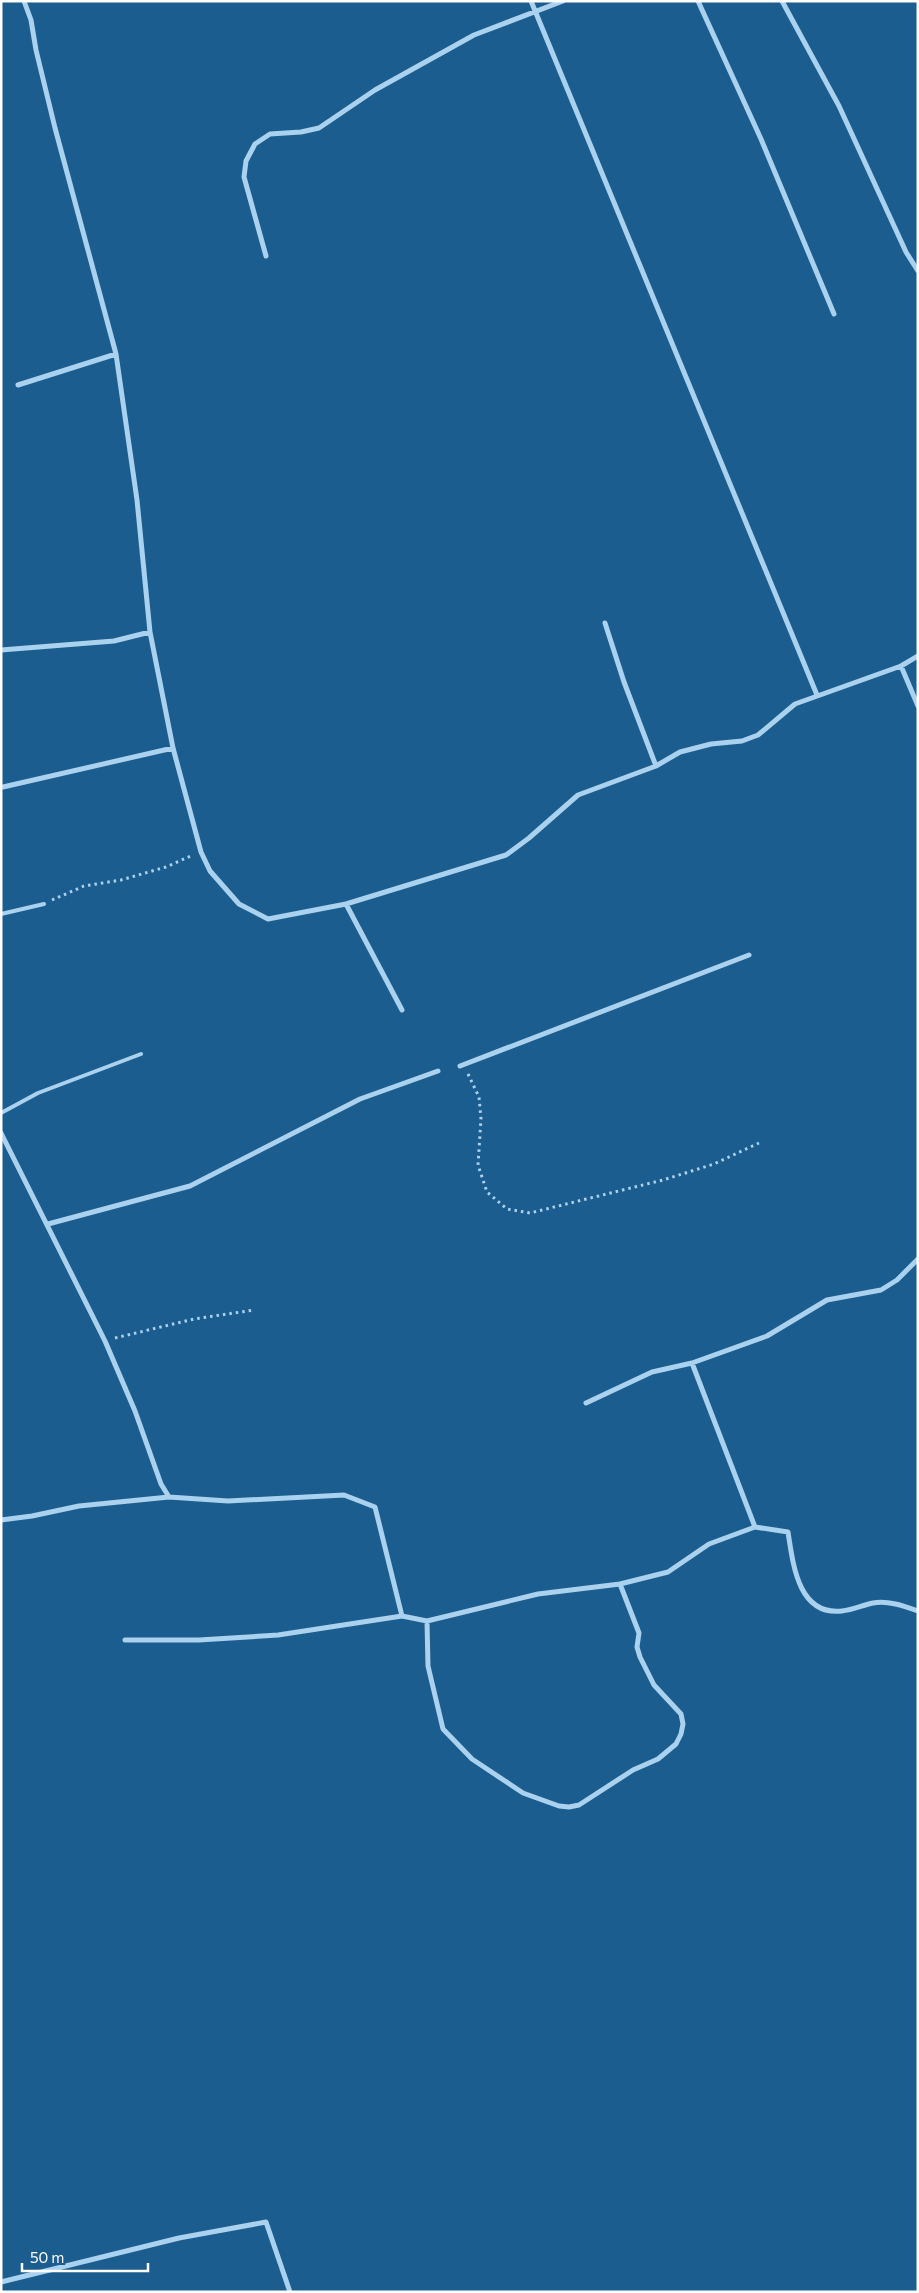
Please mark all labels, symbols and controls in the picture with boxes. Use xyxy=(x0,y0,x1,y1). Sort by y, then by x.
scale bar xyxy=(22,2240,149,2272)
text: 50 m xyxy=(30,2248,64,2266)

